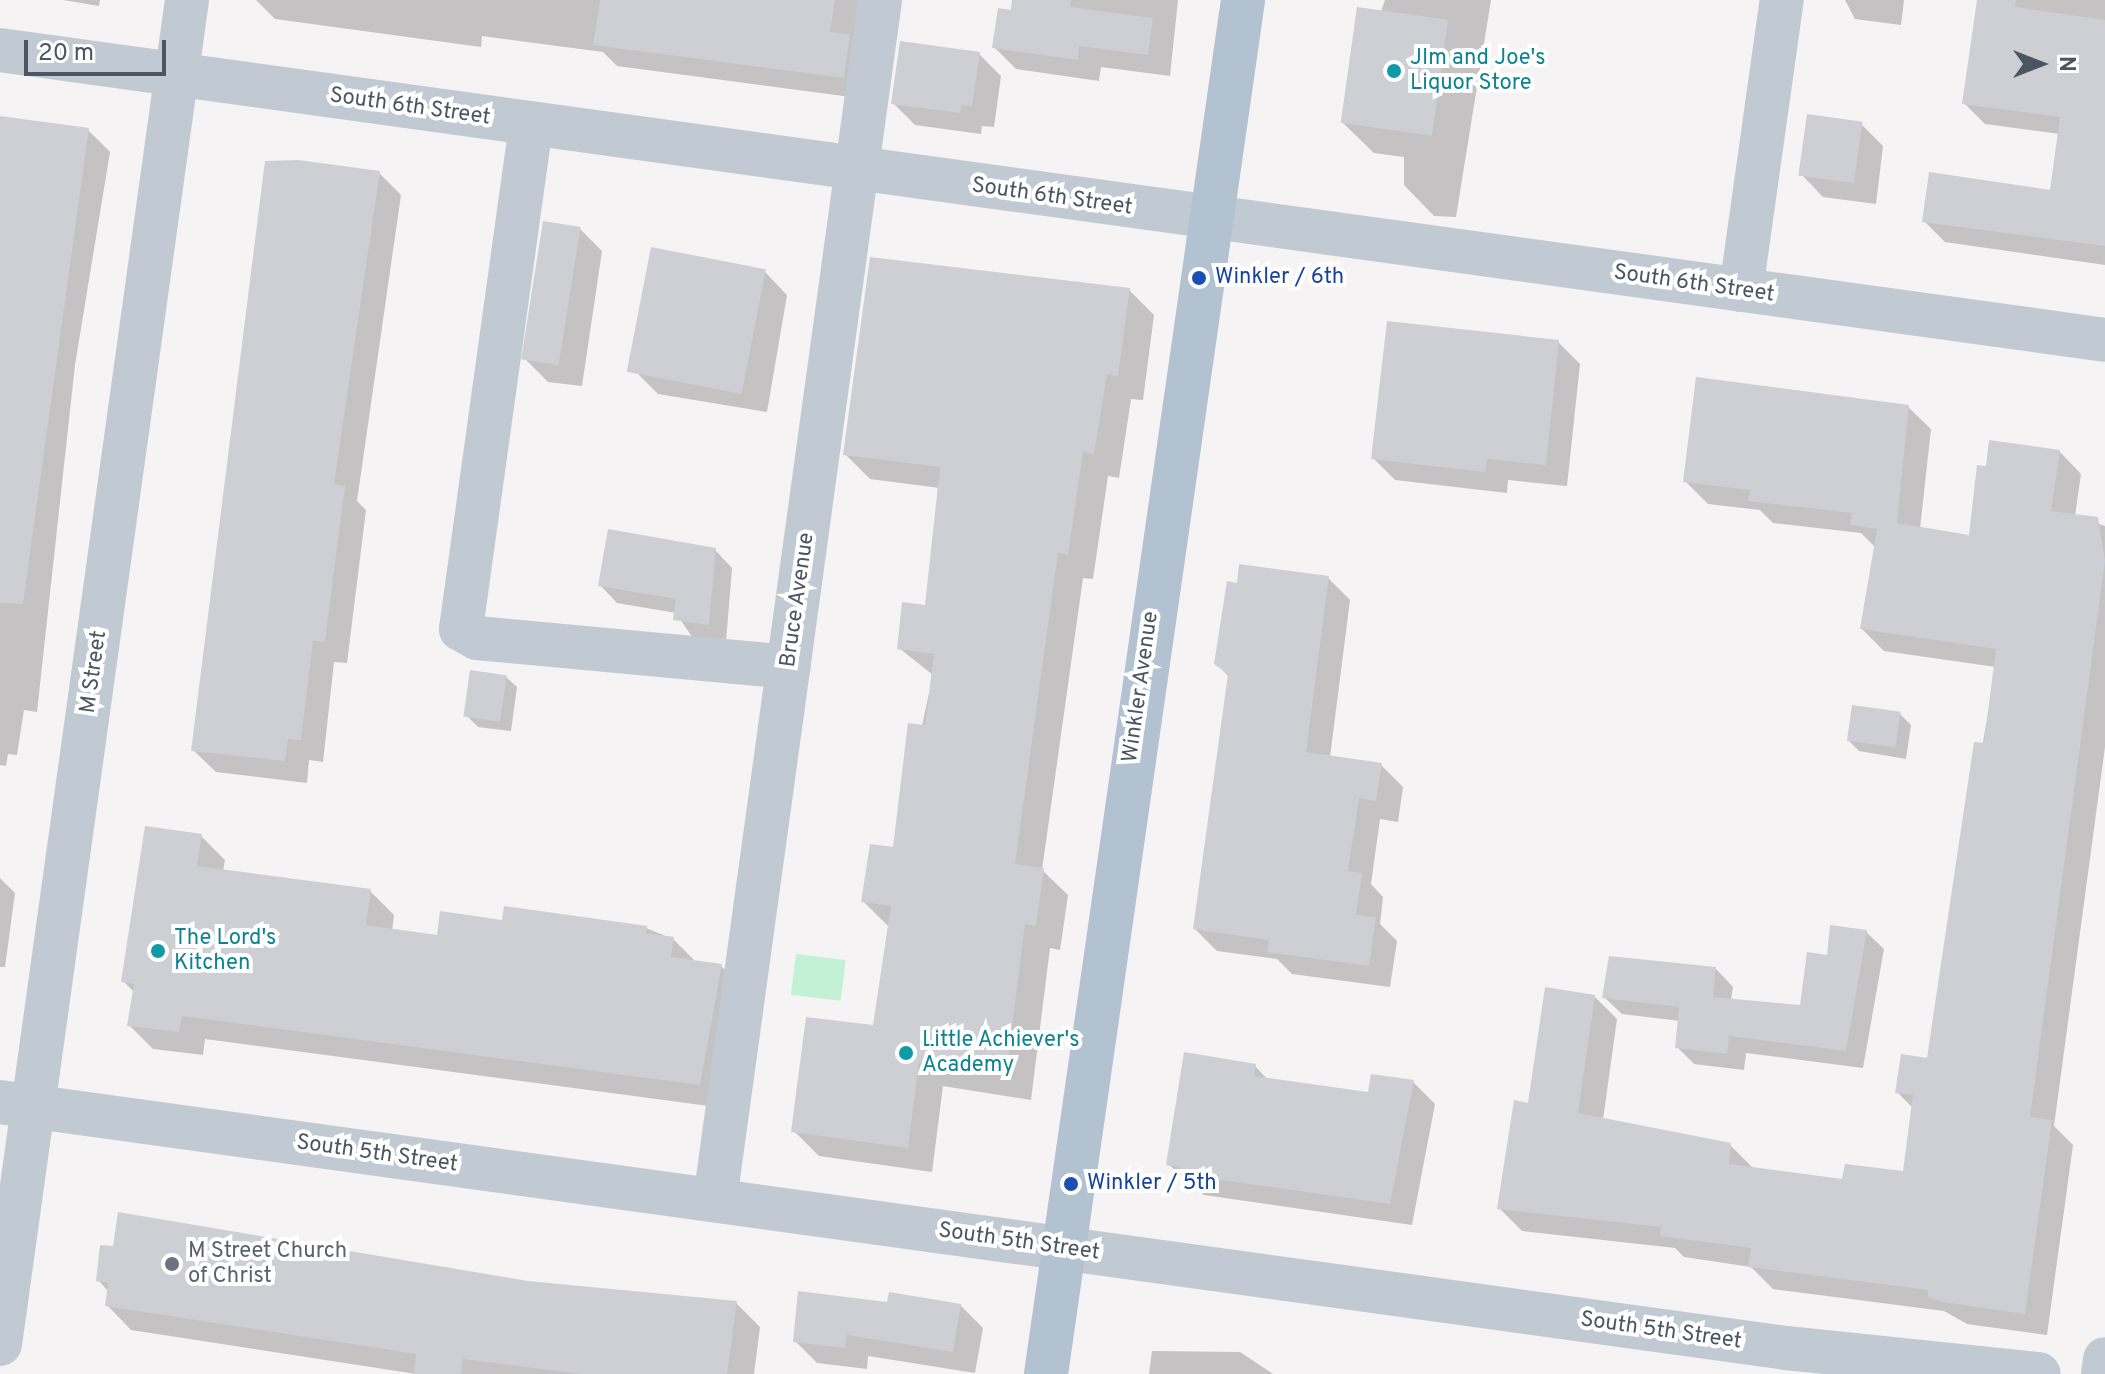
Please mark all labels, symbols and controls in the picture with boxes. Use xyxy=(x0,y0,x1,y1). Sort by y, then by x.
scale bar xyxy=(28,24,170,74)
north arrow xyxy=(2001,24,2081,104)
text: 20 m xyxy=(38,39,94,69)
place label: JIm and Joe's Liquor Store xyxy=(1410,45,1546,96)
text: N xyxy=(2052,56,2079,72)
marker: JIm and Joe's Liquor Store xyxy=(1385,62,1403,80)
street label: South 6th Street xyxy=(328,83,492,131)
street label: South 6th Street xyxy=(970,173,1134,221)
street label: South 6th Street xyxy=(1612,260,1776,308)
place label: Winkler / 6th xyxy=(1215,265,1344,291)
marker: Winkler / 6th xyxy=(1190,269,1208,287)
street label: Bruce Avenue xyxy=(775,530,821,670)
street label: Winkler Avenue xyxy=(1117,609,1165,765)
street label: M Street xyxy=(75,629,113,715)
place label: The Lord's Kitchen xyxy=(174,925,276,976)
marker: The Lord's Kitchen xyxy=(149,942,167,960)
place label: Little Achiever's Academy xyxy=(922,1027,1080,1078)
marker: Little Achiever's Academy xyxy=(897,1044,915,1062)
street label: South 5th Street xyxy=(295,1130,459,1178)
place label: Winkler / 5th xyxy=(1087,1171,1217,1197)
marker: Winkler / 5th xyxy=(1062,1175,1080,1193)
street label: South 5th Street xyxy=(937,1218,1101,1266)
place label: M Street Church of Christ xyxy=(188,1238,347,1290)
marker: M Street Church of Christ xyxy=(163,1255,181,1273)
street label: South 5th Street xyxy=(1579,1307,1743,1355)

